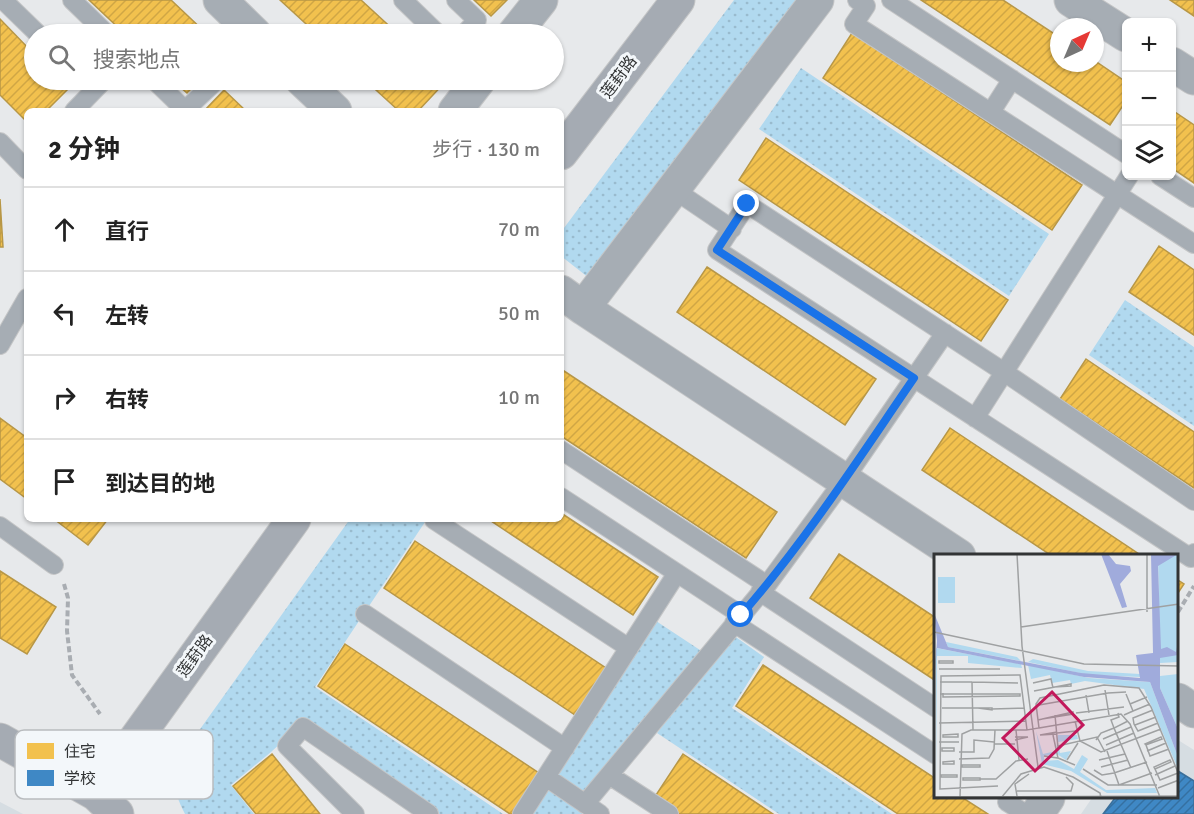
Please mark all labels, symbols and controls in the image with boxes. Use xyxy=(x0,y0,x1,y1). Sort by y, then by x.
north arrow xyxy=(1050,18,1104,72)
map controls xyxy=(1122,18,1176,180)
button: + xyxy=(1122,18,1176,72)
search box xyxy=(24,24,564,90)
icon: search xyxy=(45,41,78,74)
text: 搜索地点 xyxy=(93,46,181,73)
street label: 莲葑路 xyxy=(597,52,641,102)
button: − xyxy=(1122,72,1176,126)
button: layers xyxy=(1122,126,1176,180)
text: 2 分钟 xyxy=(48,134,120,166)
text: 步行 · 130 m xyxy=(432,137,540,162)
route end xyxy=(733,190,759,216)
icon: ahead xyxy=(48,213,81,246)
text: 70 m xyxy=(498,217,540,242)
text: 直行 xyxy=(105,218,149,245)
icon: left xyxy=(48,297,81,330)
text: 50 m xyxy=(498,301,540,326)
text: 左转 xyxy=(105,302,149,329)
icon: right xyxy=(48,381,81,414)
text: 10 m xyxy=(498,385,540,410)
text: 右转 xyxy=(105,386,149,413)
icon: arrive xyxy=(48,465,81,498)
text: 到达目的地 xyxy=(105,470,215,497)
inset map xyxy=(934,554,1179,799)
route start xyxy=(727,601,753,627)
street label: 莲葑路 xyxy=(173,631,217,681)
legend xyxy=(15,730,213,799)
text: 住宅 xyxy=(64,742,96,762)
text: 学校 xyxy=(64,769,96,789)

